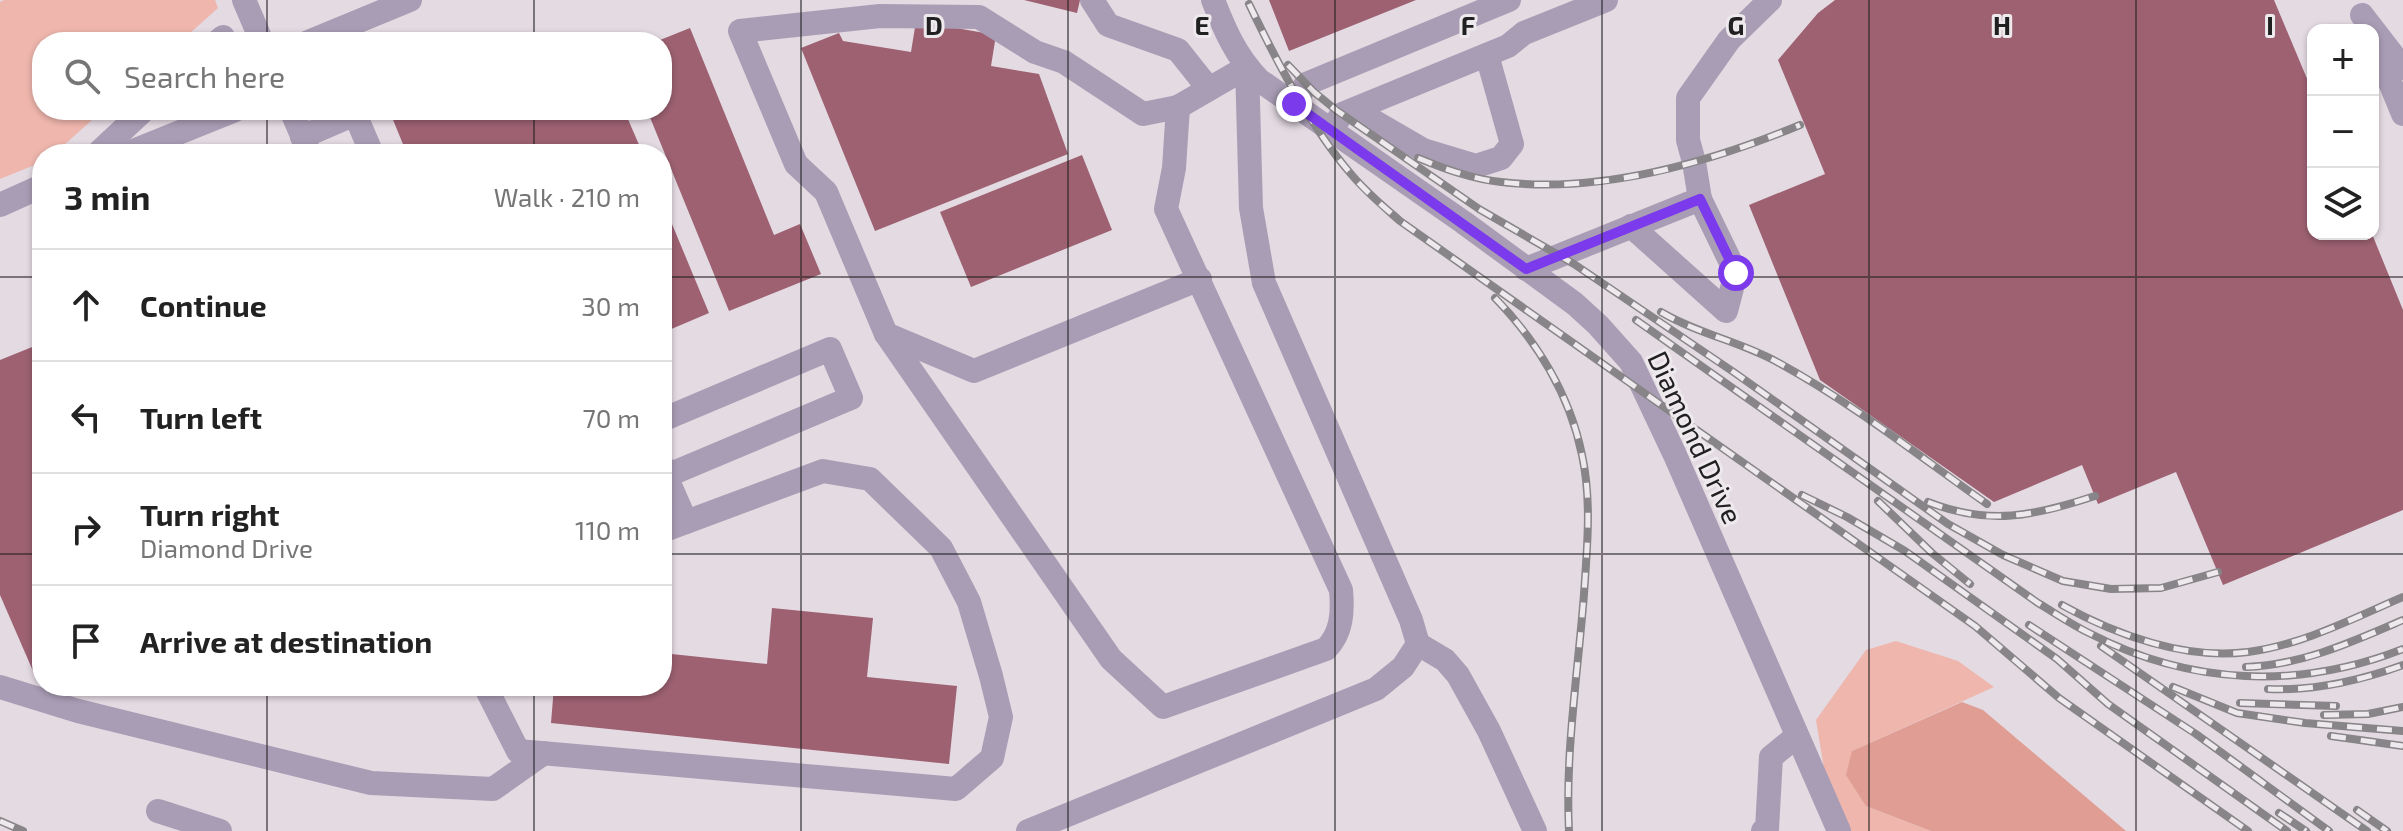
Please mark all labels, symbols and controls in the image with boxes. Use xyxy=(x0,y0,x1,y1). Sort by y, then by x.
text: D xyxy=(925,9,943,40)
text: E xyxy=(1194,9,1210,40)
text: F xyxy=(1461,9,1475,40)
text: G xyxy=(1728,9,1744,40)
text: H xyxy=(1993,9,2011,40)
text: I xyxy=(2266,9,2274,40)
map controls xyxy=(2307,24,2379,240)
button: + xyxy=(2307,24,2379,96)
search box xyxy=(32,32,672,120)
icon: search xyxy=(60,54,104,98)
text: Search here xyxy=(124,58,285,94)
route end xyxy=(1276,86,1312,122)
button: − xyxy=(2307,96,2379,168)
button: layers xyxy=(2307,168,2379,240)
text: 3 min xyxy=(64,176,150,217)
text: Walk · 210 m xyxy=(494,181,640,212)
route start xyxy=(1718,255,1754,291)
icon: ahead xyxy=(64,283,108,327)
text: Continue xyxy=(140,287,267,323)
text: 30 m xyxy=(581,290,640,321)
street label: Diamond Drive xyxy=(1641,345,1751,529)
icon: left xyxy=(64,395,108,439)
text: Turn left xyxy=(140,399,262,435)
text: 70 m xyxy=(582,402,640,433)
text: Turn right xyxy=(140,496,280,532)
icon: right xyxy=(64,507,108,551)
text: 110 m xyxy=(575,514,640,545)
text: Diamond Drive xyxy=(140,532,313,563)
icon: arrive xyxy=(64,619,108,663)
text: Arrive at destination xyxy=(140,623,432,659)

